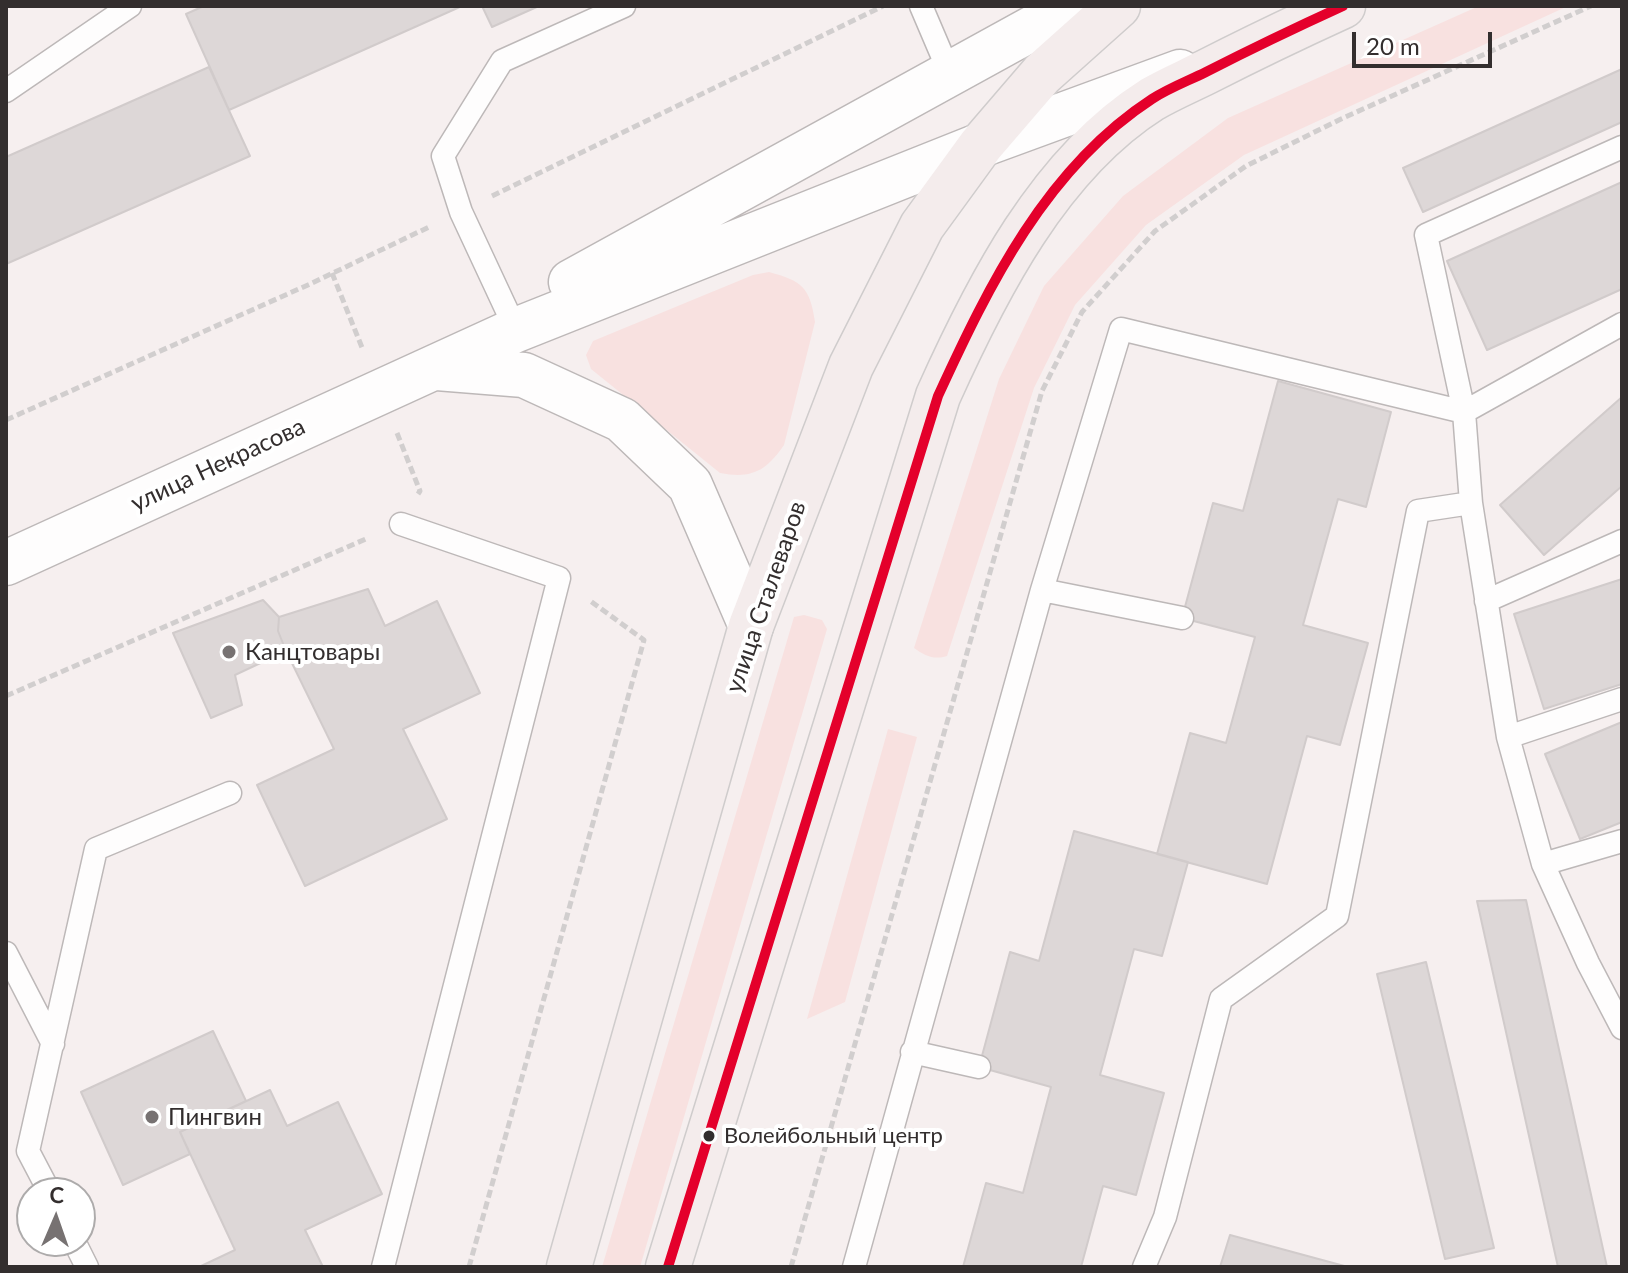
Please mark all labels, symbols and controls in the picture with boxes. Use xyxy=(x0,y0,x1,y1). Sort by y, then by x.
scale bar xyxy=(1356,16,1496,66)
text: 20 m xyxy=(1366,31,1420,60)
street label: улица Некрасова xyxy=(126,412,310,518)
street label: улица Сталеваров xyxy=(720,497,812,697)
place label: Канцтовары xyxy=(245,638,380,666)
marker: Канцтовары xyxy=(220,643,238,661)
place label: Пингвин xyxy=(168,1103,262,1131)
marker: Пингвин xyxy=(143,1108,161,1126)
place label: Волейбольный центр xyxy=(724,1123,943,1149)
marker: Волейбольный центр xyxy=(701,1128,717,1144)
north arrow xyxy=(16,1177,96,1257)
text: С xyxy=(49,1181,65,1208)

